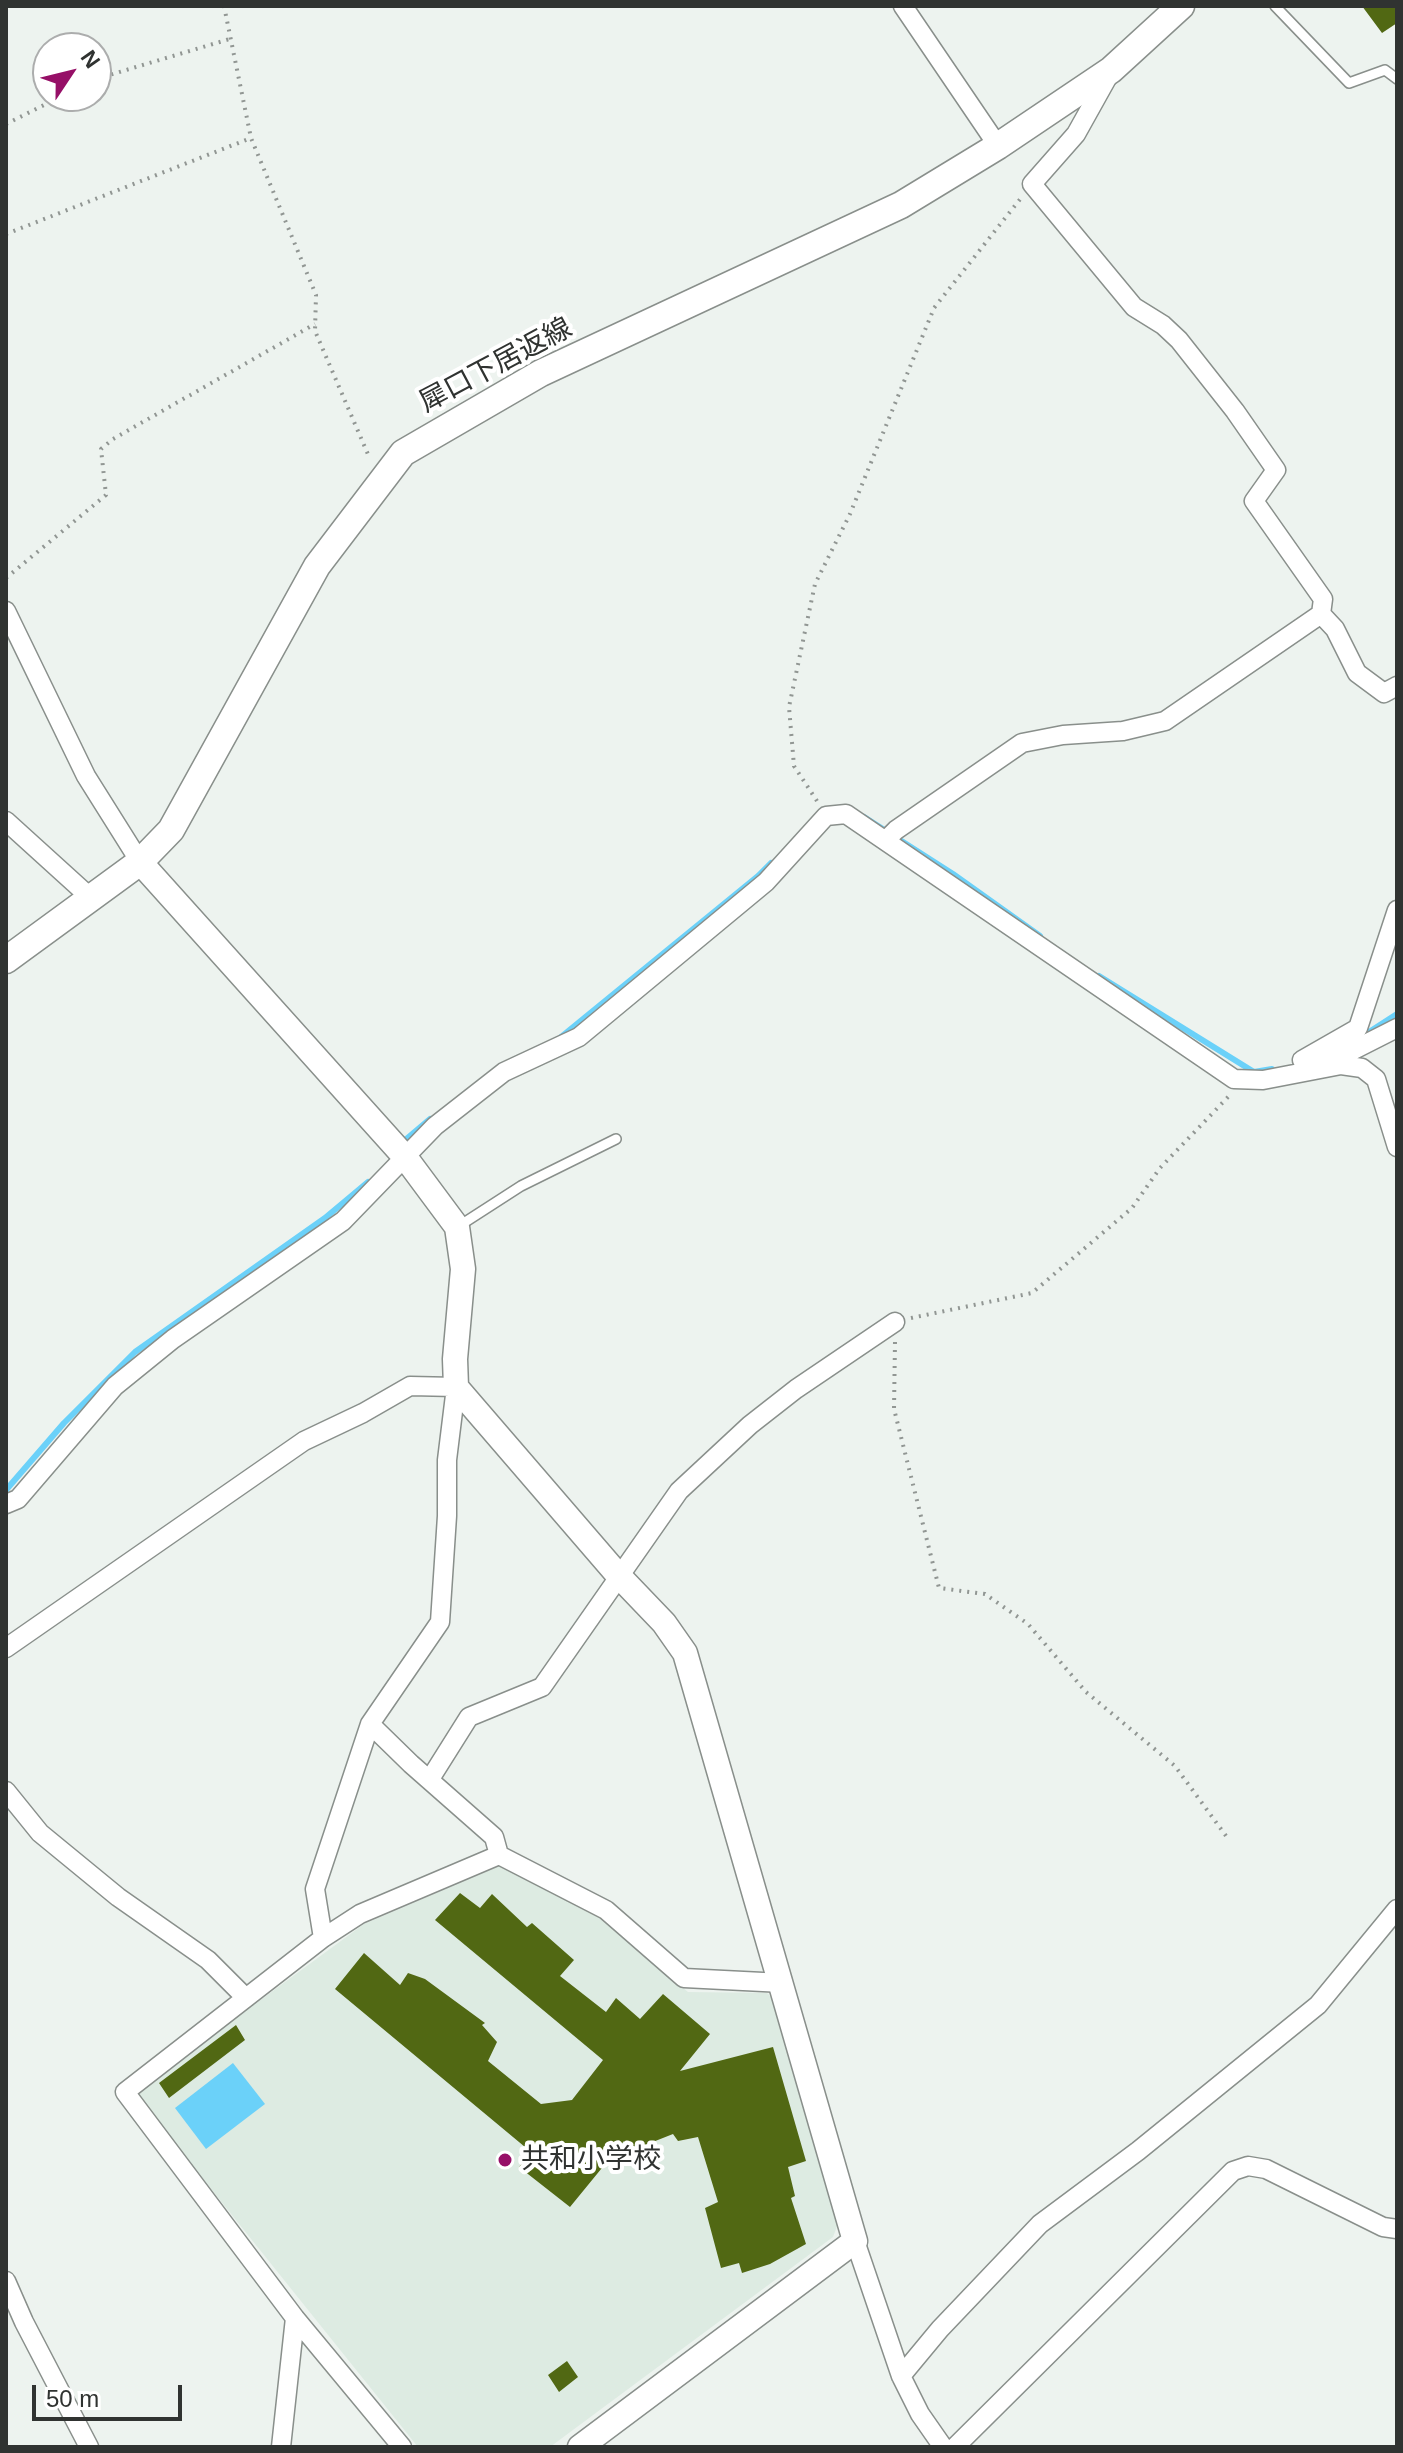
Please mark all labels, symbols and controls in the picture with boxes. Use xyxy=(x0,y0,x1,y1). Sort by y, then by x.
north arrow xyxy=(32,32,112,112)
text: N xyxy=(76,45,105,73)
street label: 犀口下居返線 xyxy=(414,312,578,420)
place label: 共和小学校 xyxy=(521,2143,661,2177)
marker: 共和小学校 xyxy=(496,2151,514,2169)
scale bar xyxy=(36,2369,186,2419)
text: 50 m xyxy=(46,2385,99,2412)

